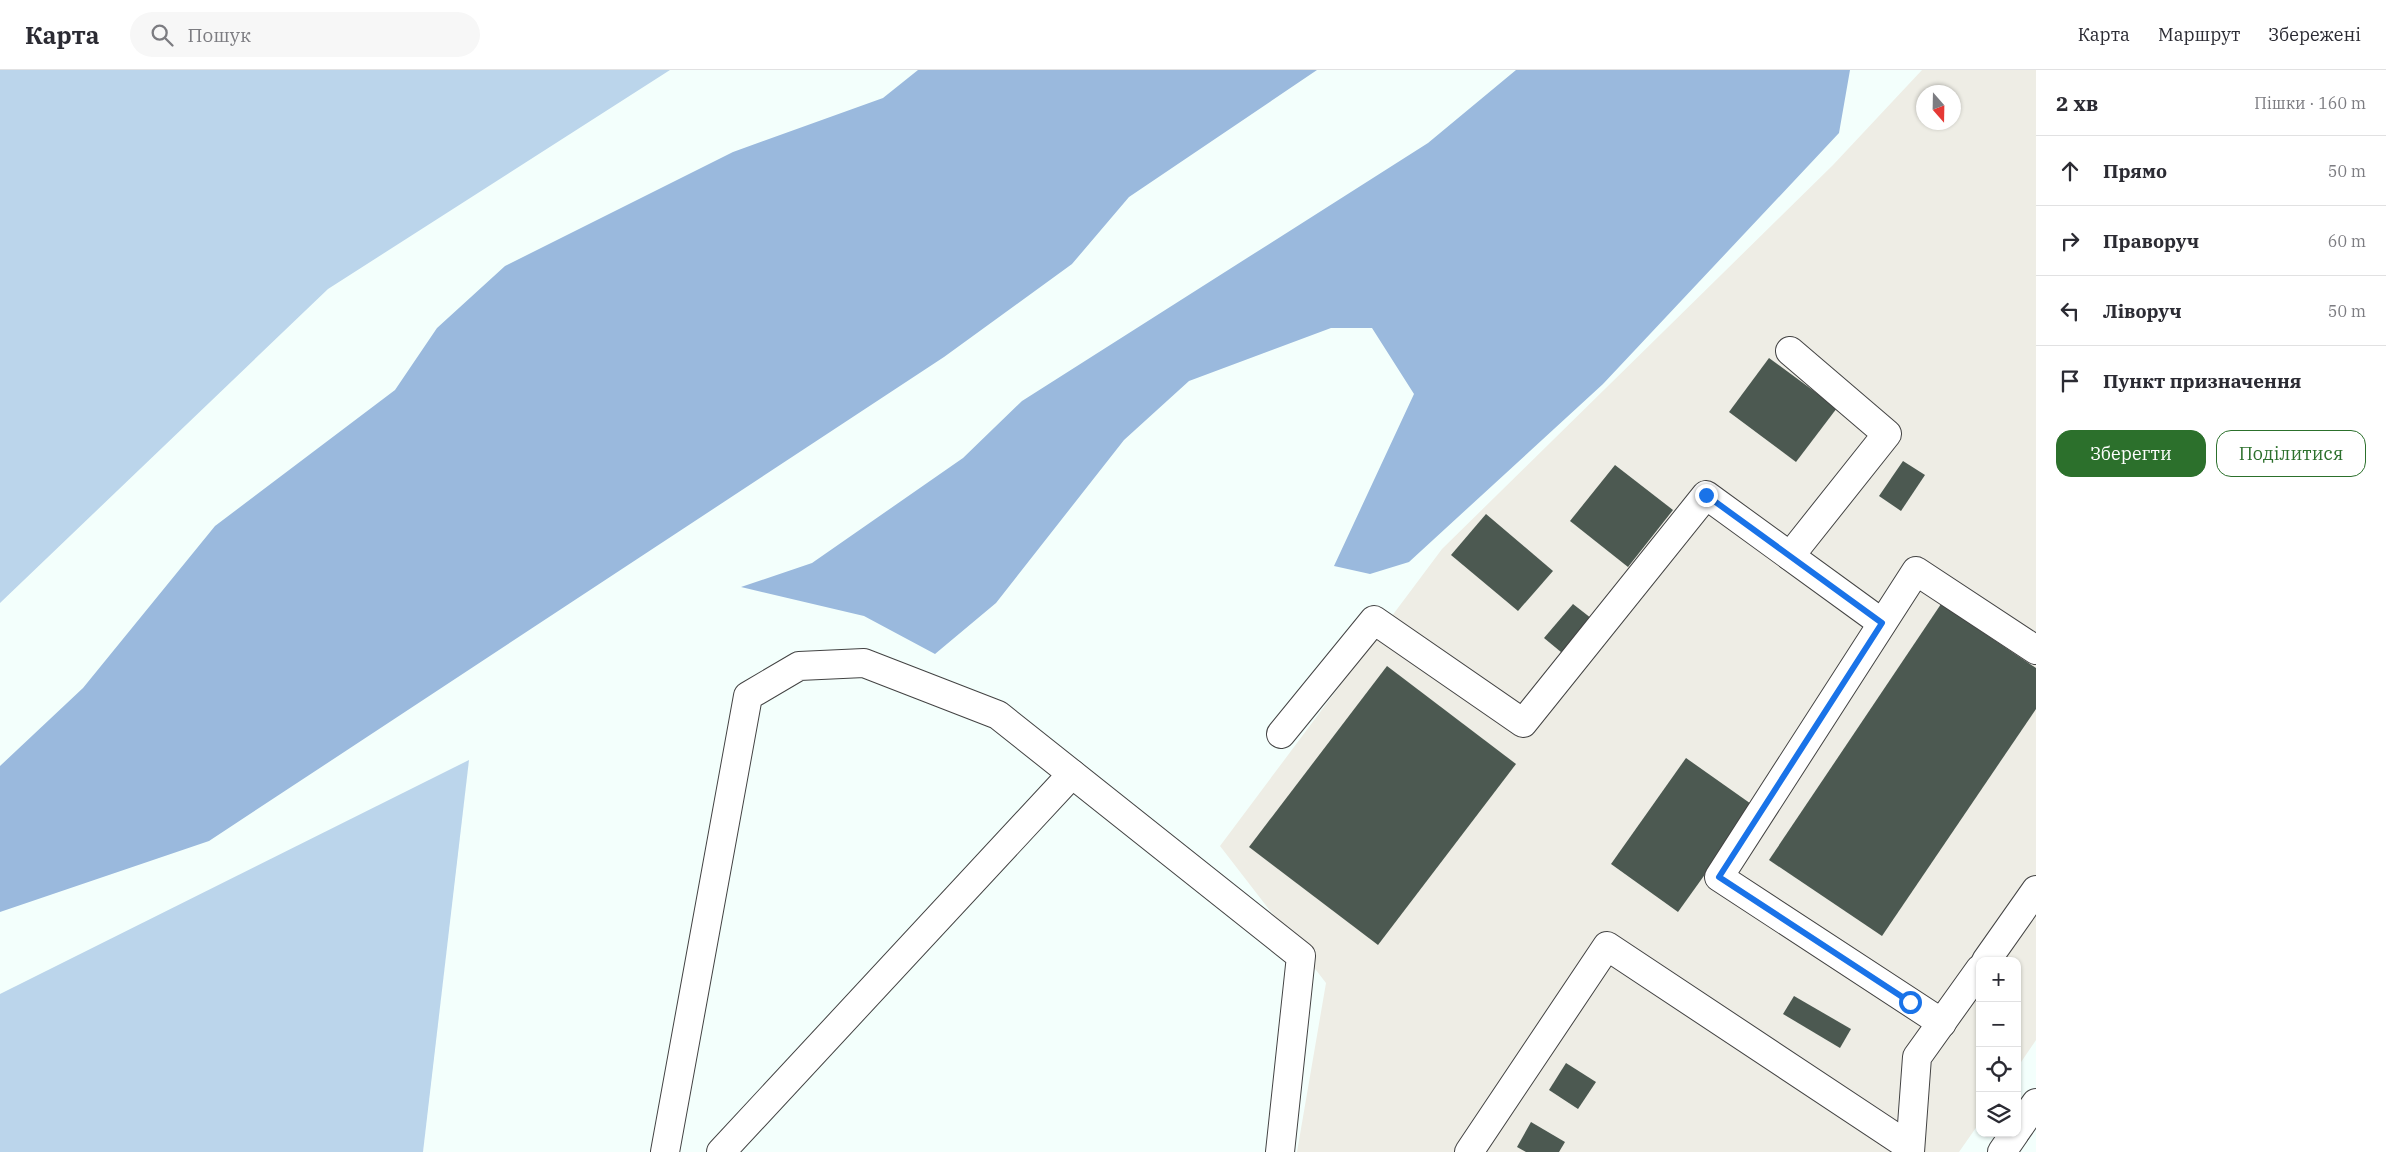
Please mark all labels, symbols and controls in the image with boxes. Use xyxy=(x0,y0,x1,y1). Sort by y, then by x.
search box xyxy=(130,12,480,57)
text: Карта xyxy=(25,19,100,51)
icon: search xyxy=(148,21,176,49)
text: Пошук xyxy=(188,23,251,47)
text: Карта xyxy=(2078,23,2130,46)
text: Маршрут xyxy=(2158,23,2240,46)
text: Збережені xyxy=(2268,23,2361,46)
north arrow xyxy=(1916,85,1961,130)
text: 2 хв xyxy=(2056,89,2098,117)
text: Пішки · 160 m xyxy=(2254,93,2366,113)
icon: ahead xyxy=(2056,157,2084,185)
text: Прямо xyxy=(2103,159,2167,183)
text: 50 m xyxy=(2328,161,2366,181)
icon: right xyxy=(2056,227,2084,255)
text: Праворуч xyxy=(2103,229,2199,253)
text: 60 m xyxy=(2328,231,2366,251)
icon: left xyxy=(2056,297,2084,325)
text: Ліворуч xyxy=(2103,299,2182,323)
text: 50 m xyxy=(2328,301,2366,321)
icon: arrive xyxy=(2056,367,2084,395)
text: Пункт призначення xyxy=(2103,369,2301,393)
button: Зберегти xyxy=(2056,430,2206,477)
button: Поділитися xyxy=(2216,430,2366,477)
route end xyxy=(1695,484,1718,507)
map controls xyxy=(1976,957,2021,1137)
button: + xyxy=(1976,957,2021,1002)
route start xyxy=(1899,991,1922,1014)
button: − xyxy=(1976,1002,2021,1047)
button: locate xyxy=(1976,1047,2021,1092)
button: layers xyxy=(1976,1092,2021,1137)

